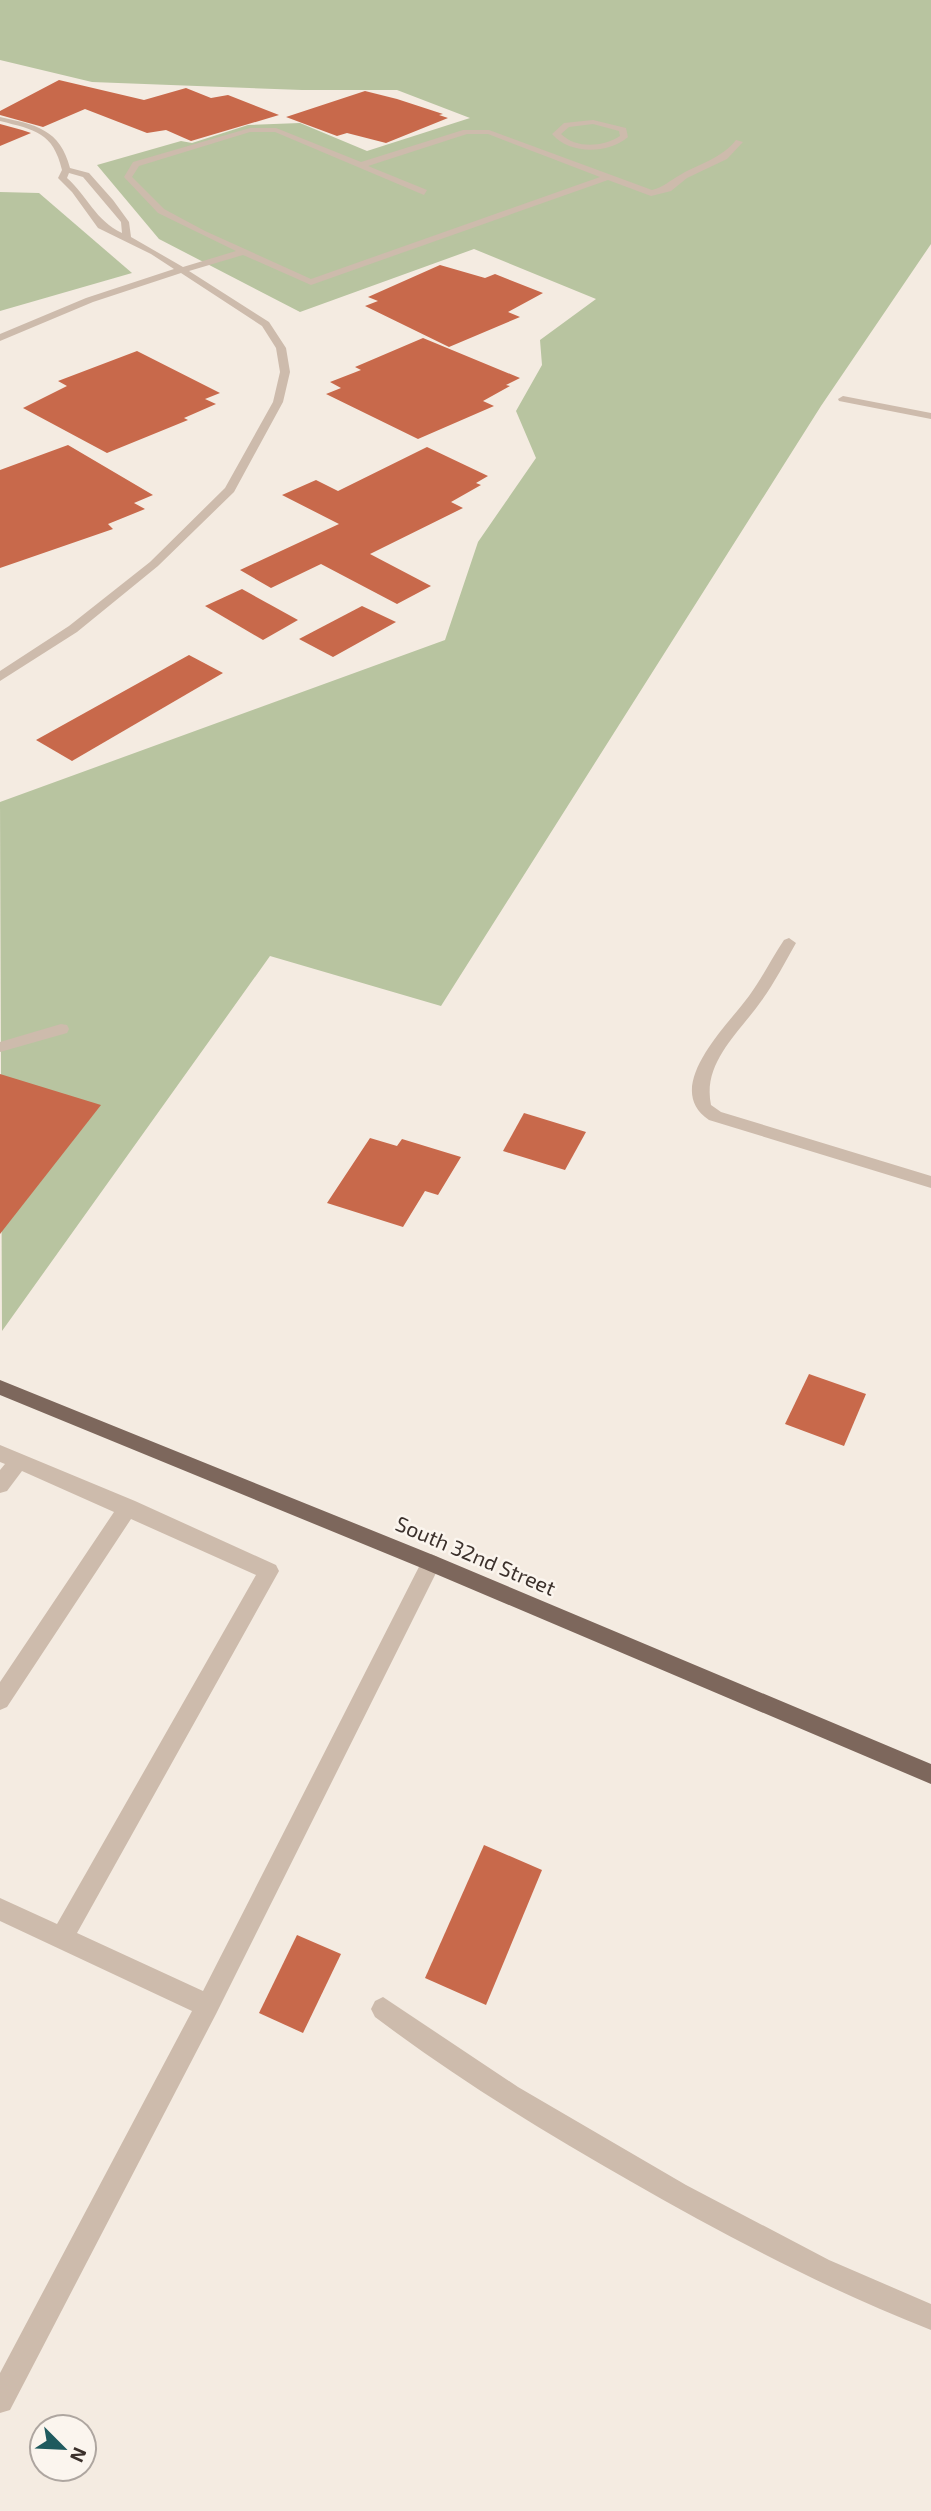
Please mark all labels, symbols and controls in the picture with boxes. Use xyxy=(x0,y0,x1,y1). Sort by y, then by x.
street label: South 32nd Street xyxy=(392,1510,560,1600)
north arrow xyxy=(28,2413,98,2483)
text: N xyxy=(66,2444,92,2466)

